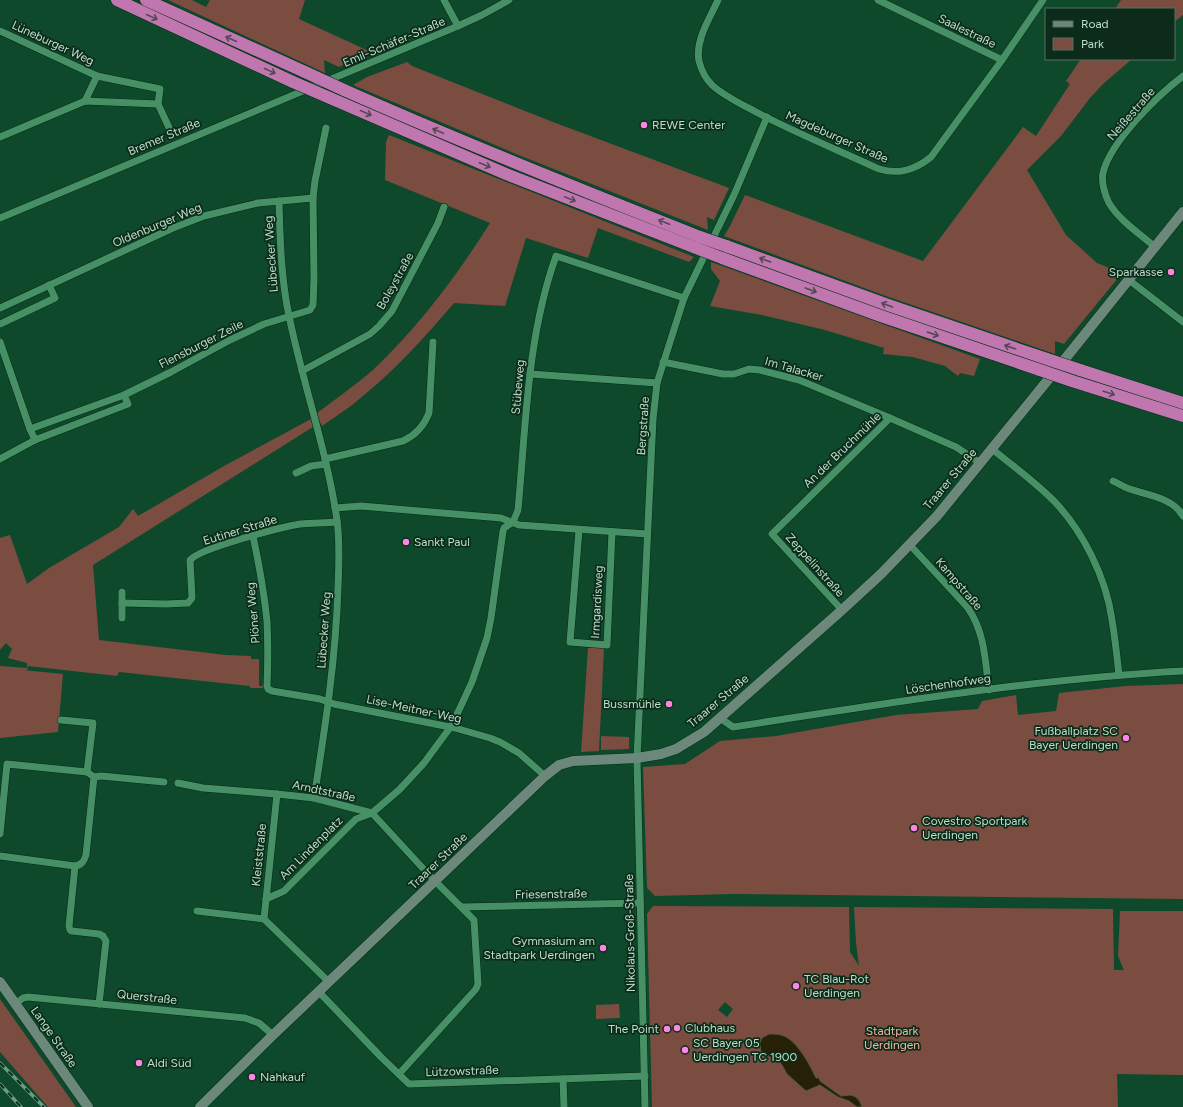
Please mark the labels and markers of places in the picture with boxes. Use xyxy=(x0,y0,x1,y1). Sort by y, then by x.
place label: REWE Center xyxy=(652,118,725,132)
marker: REWE Center xyxy=(639,120,649,130)
place label: Sparkasse xyxy=(1109,265,1163,279)
marker: Sparkasse xyxy=(1166,267,1176,277)
place label: Sankt Paul xyxy=(414,535,470,549)
marker: Sankt Paul xyxy=(401,537,411,547)
place label: Bussmühle xyxy=(603,697,661,711)
marker: Bussmühle xyxy=(664,699,674,709)
place label: Fußballplatz SC Bayer Uerdingen xyxy=(1029,724,1118,752)
marker: Fußballplatz SC Bayer Uerdingen xyxy=(1121,733,1131,743)
place label: Covestro Sportpark Uerdingen xyxy=(922,814,1027,842)
marker: Covestro Sportpark Uerdingen xyxy=(909,823,919,833)
place label: Gymnasium am Stadtpark Uerdingen xyxy=(483,934,595,962)
marker: Gymnasium am Stadtpark Uerdingen xyxy=(598,943,608,953)
place label: TC Blau-Rot Uerdingen xyxy=(804,972,870,1000)
marker: TC Blau-Rot Uerdingen xyxy=(791,981,801,991)
place label: Clubhaus xyxy=(685,1021,736,1035)
place label: The Point xyxy=(608,1022,659,1036)
marker: Clubhaus xyxy=(672,1023,682,1033)
marker: The Point xyxy=(662,1024,672,1034)
place label: SC Bayer 05 Uerdingen TC 1900 xyxy=(693,1036,798,1064)
marker: SC Bayer 05 Uerdingen TC 1900 xyxy=(680,1045,690,1055)
place label: Aldi Süd xyxy=(147,1056,192,1070)
marker: Aldi Süd xyxy=(134,1058,144,1068)
place label: Nahkauf xyxy=(260,1070,306,1084)
marker: Nahkauf xyxy=(247,1072,257,1082)

